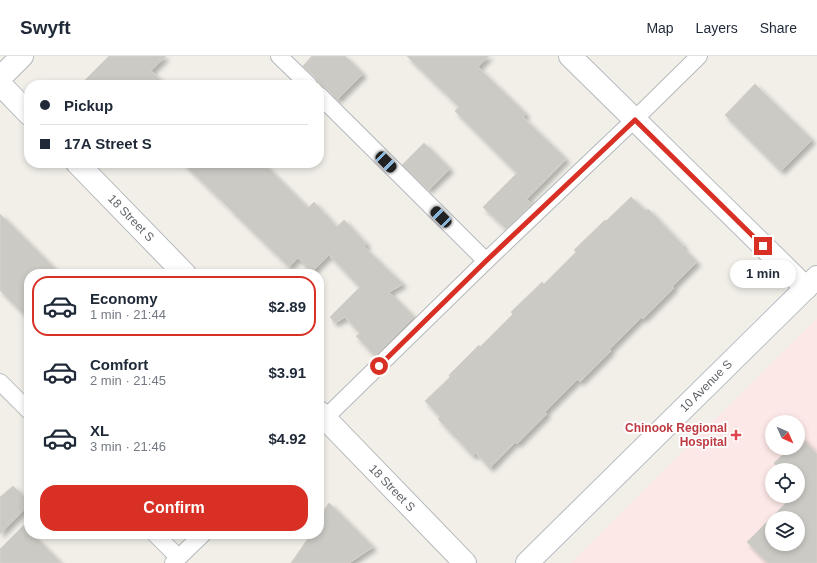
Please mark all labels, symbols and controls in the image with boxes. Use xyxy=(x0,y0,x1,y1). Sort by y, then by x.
text: Swyft xyxy=(20,17,71,38)
text: Map xyxy=(646,20,674,36)
text: Layers xyxy=(696,20,738,36)
text: Share xyxy=(760,20,797,36)
text: Pickup xyxy=(64,97,113,114)
text: 17A Street S xyxy=(64,135,152,152)
car xyxy=(373,149,399,175)
street label: 18 Street S xyxy=(105,192,157,244)
car xyxy=(428,204,454,230)
route end xyxy=(754,237,772,255)
callout: 1 min xyxy=(730,260,796,288)
text: 1 min xyxy=(746,266,780,281)
icon: car xyxy=(42,288,78,324)
text: Economy xyxy=(90,290,158,307)
text: $2.89 xyxy=(268,298,306,315)
text: 1 min · 21:44 xyxy=(90,307,166,322)
icon: car xyxy=(42,354,78,390)
text: Comfort xyxy=(90,356,148,373)
route start xyxy=(370,357,388,375)
street label: 10 Avenue S xyxy=(677,357,735,415)
text: $3.91 xyxy=(268,364,306,381)
text: 2 min · 21:45 xyxy=(90,373,166,388)
north arrow xyxy=(765,415,805,455)
map controls xyxy=(765,415,805,551)
icon: car xyxy=(42,420,78,456)
place label: Chinook Regional Hospital xyxy=(625,421,727,449)
text: XL xyxy=(90,422,109,439)
marker: Chinook Regional Hospital xyxy=(730,429,742,441)
text: $4.92 xyxy=(268,430,306,447)
text: 3 min · 21:46 xyxy=(90,439,166,454)
street label: 18 Street S xyxy=(366,462,418,514)
button: locate xyxy=(765,463,805,503)
button: Confirm xyxy=(40,485,308,531)
button: layers xyxy=(765,511,805,551)

